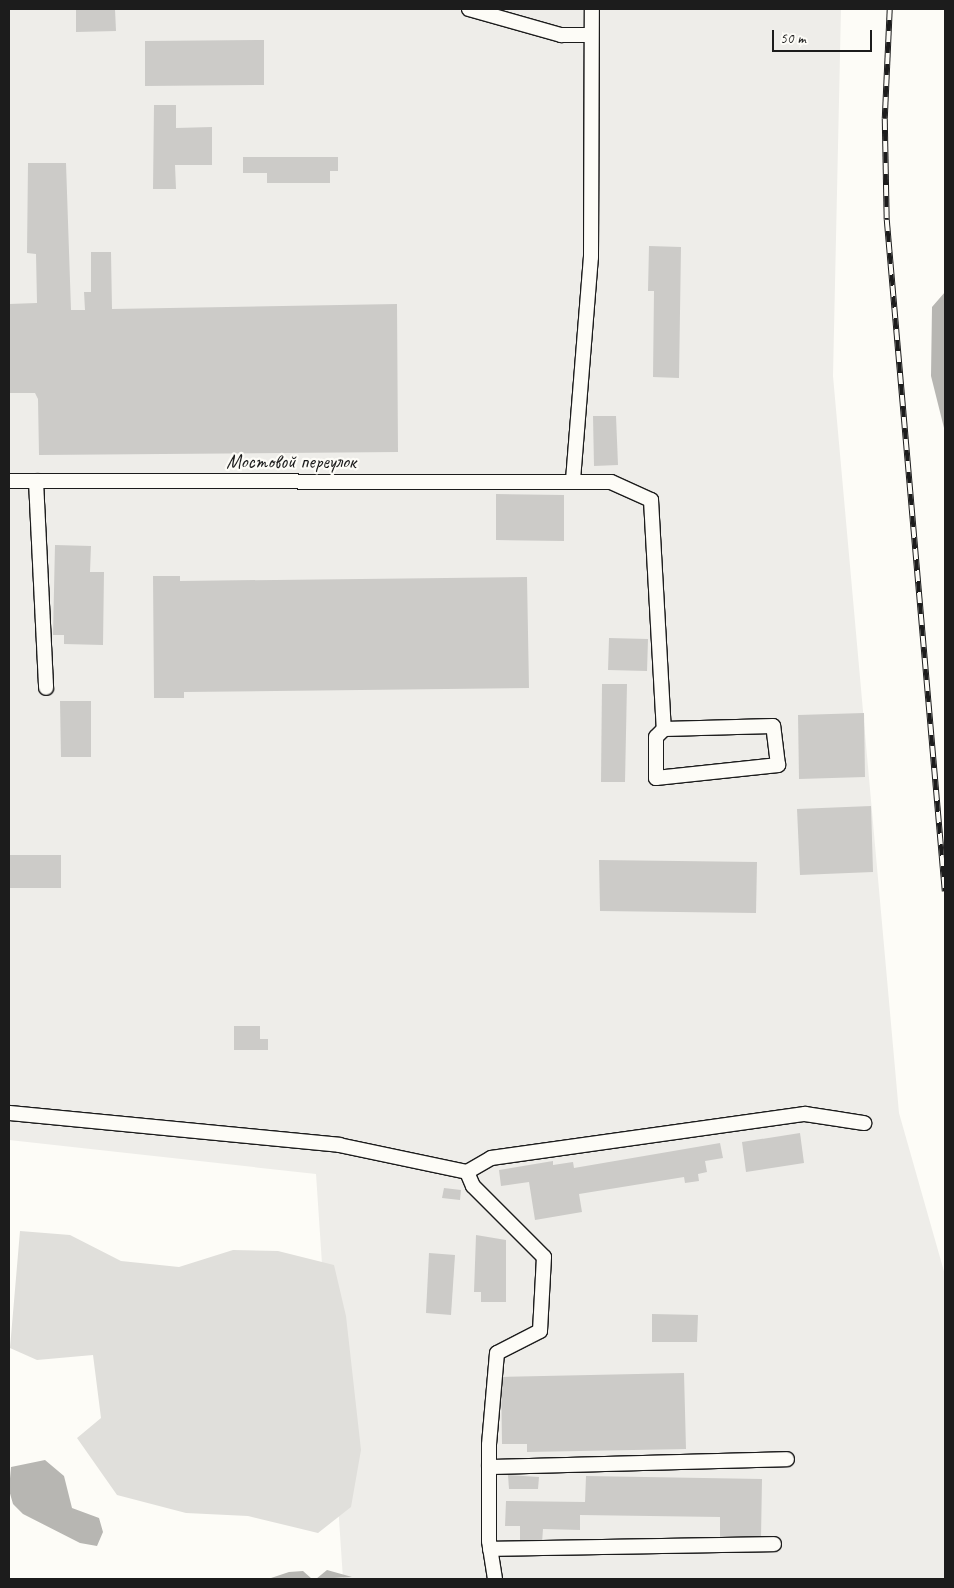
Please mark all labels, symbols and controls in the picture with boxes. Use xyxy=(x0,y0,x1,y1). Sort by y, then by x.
scale bar xyxy=(774,20,874,52)
text: 50 m xyxy=(780,29,806,48)
street label: Мостовой переулок xyxy=(226,449,356,473)

